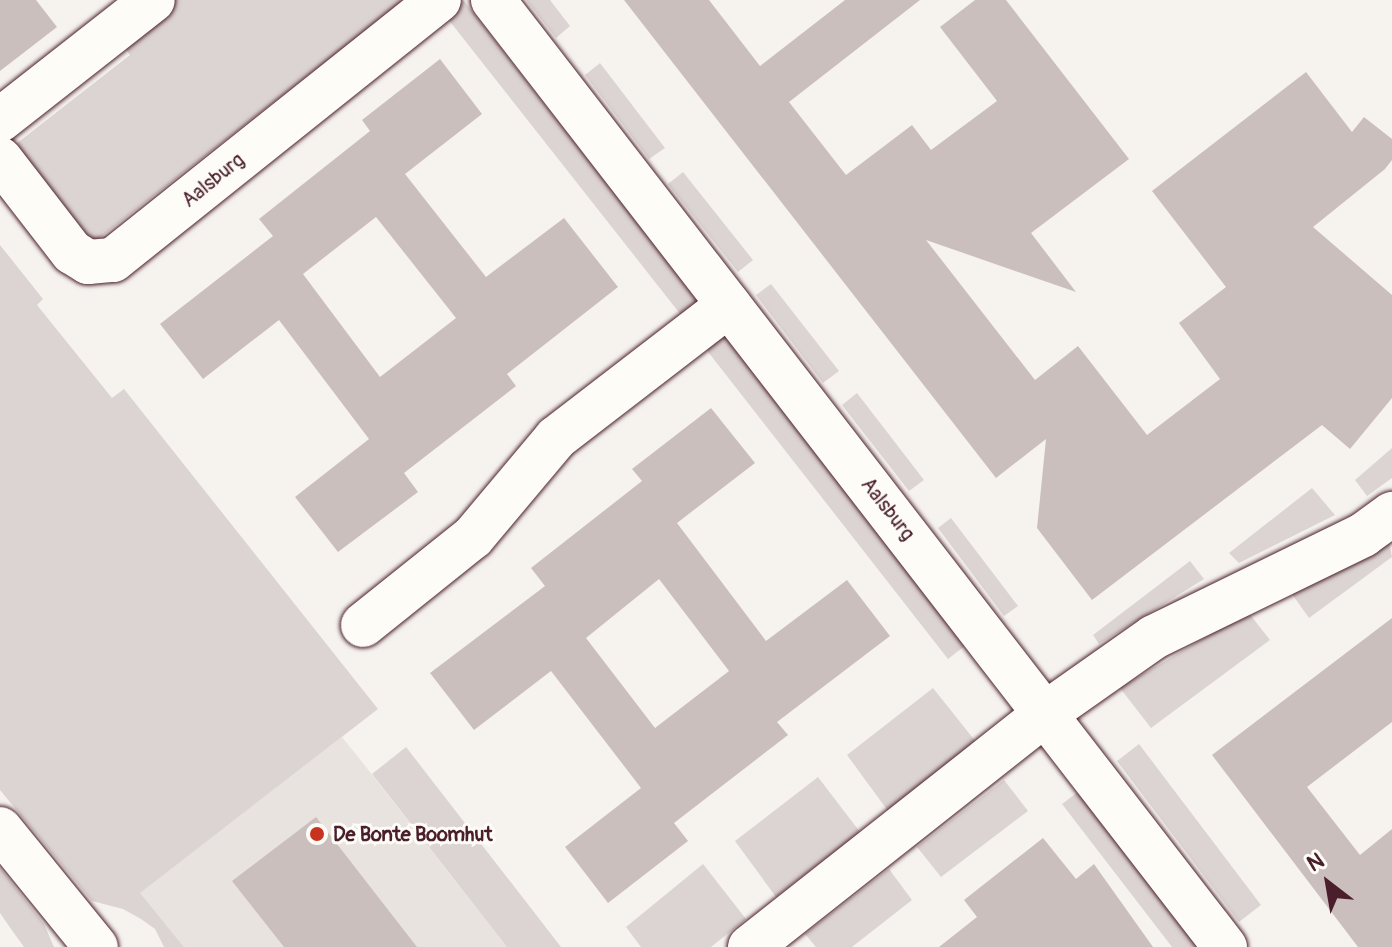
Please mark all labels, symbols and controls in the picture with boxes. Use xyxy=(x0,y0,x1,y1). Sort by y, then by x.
street label: Aalsburg xyxy=(177,148,249,212)
street label: Aalsburg xyxy=(856,473,920,545)
place label: De Bonte Boomhut xyxy=(333,822,492,846)
marker: De Bonte Boomhut xyxy=(308,825,326,843)
north arrow xyxy=(1288,843,1368,923)
text: N xyxy=(1302,847,1329,878)

